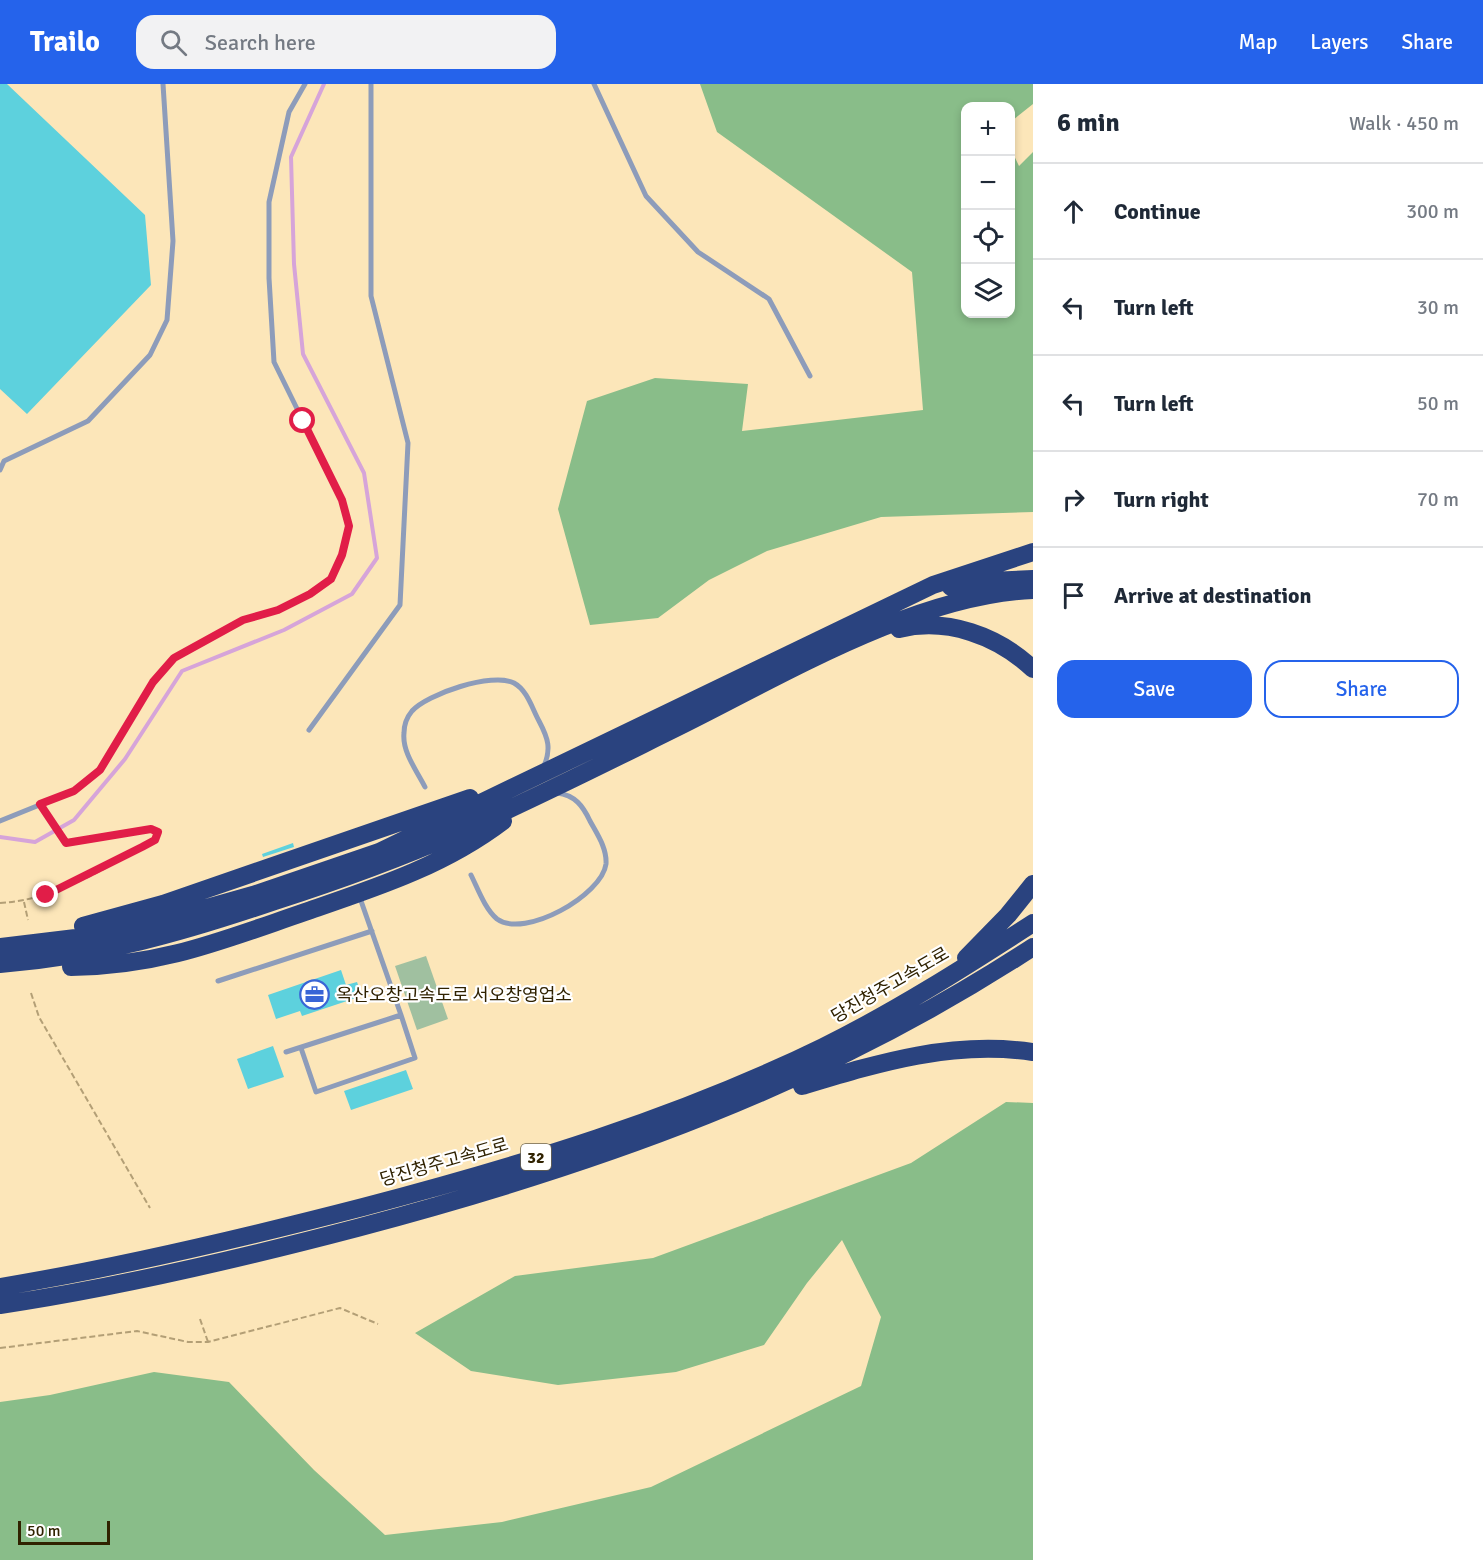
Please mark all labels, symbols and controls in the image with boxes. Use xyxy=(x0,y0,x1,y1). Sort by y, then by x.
search box xyxy=(136,15,556,69)
text: Trailo xyxy=(30,25,100,59)
icon: search xyxy=(157,26,190,59)
text: Search here xyxy=(205,29,316,56)
text: Map xyxy=(1239,29,1277,55)
text: Layers xyxy=(1310,29,1368,55)
text: Share xyxy=(1401,29,1453,55)
map controls xyxy=(961,102,1015,318)
button: + xyxy=(961,102,1015,156)
text: 6 min xyxy=(1057,107,1120,139)
text: Walk · 450 m xyxy=(1349,111,1459,136)
button: − xyxy=(961,156,1015,210)
icon: ahead xyxy=(1057,195,1090,228)
text: Continue xyxy=(1114,198,1201,225)
text: 300 m xyxy=(1406,199,1459,224)
button: locate xyxy=(961,210,1015,264)
button: layers xyxy=(961,264,1015,318)
icon: left xyxy=(1057,291,1090,324)
text: Turn left xyxy=(1114,294,1194,321)
text: 30 m xyxy=(1417,295,1459,320)
icon: left xyxy=(1057,387,1090,420)
text: Turn left xyxy=(1114,390,1194,417)
text: 50 m xyxy=(1417,391,1459,416)
route start xyxy=(289,407,315,433)
icon: right xyxy=(1057,483,1090,516)
text: Turn right xyxy=(1114,486,1209,513)
text: 70 m xyxy=(1417,487,1459,512)
icon: arrive xyxy=(1057,579,1090,612)
text: Arrive at destination xyxy=(1114,582,1311,609)
button: Save xyxy=(1057,660,1252,718)
button: Share xyxy=(1264,660,1459,718)
route end xyxy=(32,881,58,907)
street label: 당진청주고속도로 xyxy=(827,942,953,1028)
office icon: 옥산오창고속도로 서오창영업소 xyxy=(299,979,331,1011)
place label: 옥산오창고속도로 서오창영업소 xyxy=(336,984,572,1006)
street label: 당진청주고속도로 xyxy=(377,1133,511,1191)
road number: 32 xyxy=(521,1144,551,1170)
scale bar xyxy=(18,1518,110,1546)
text: 50 m xyxy=(27,1521,61,1541)

